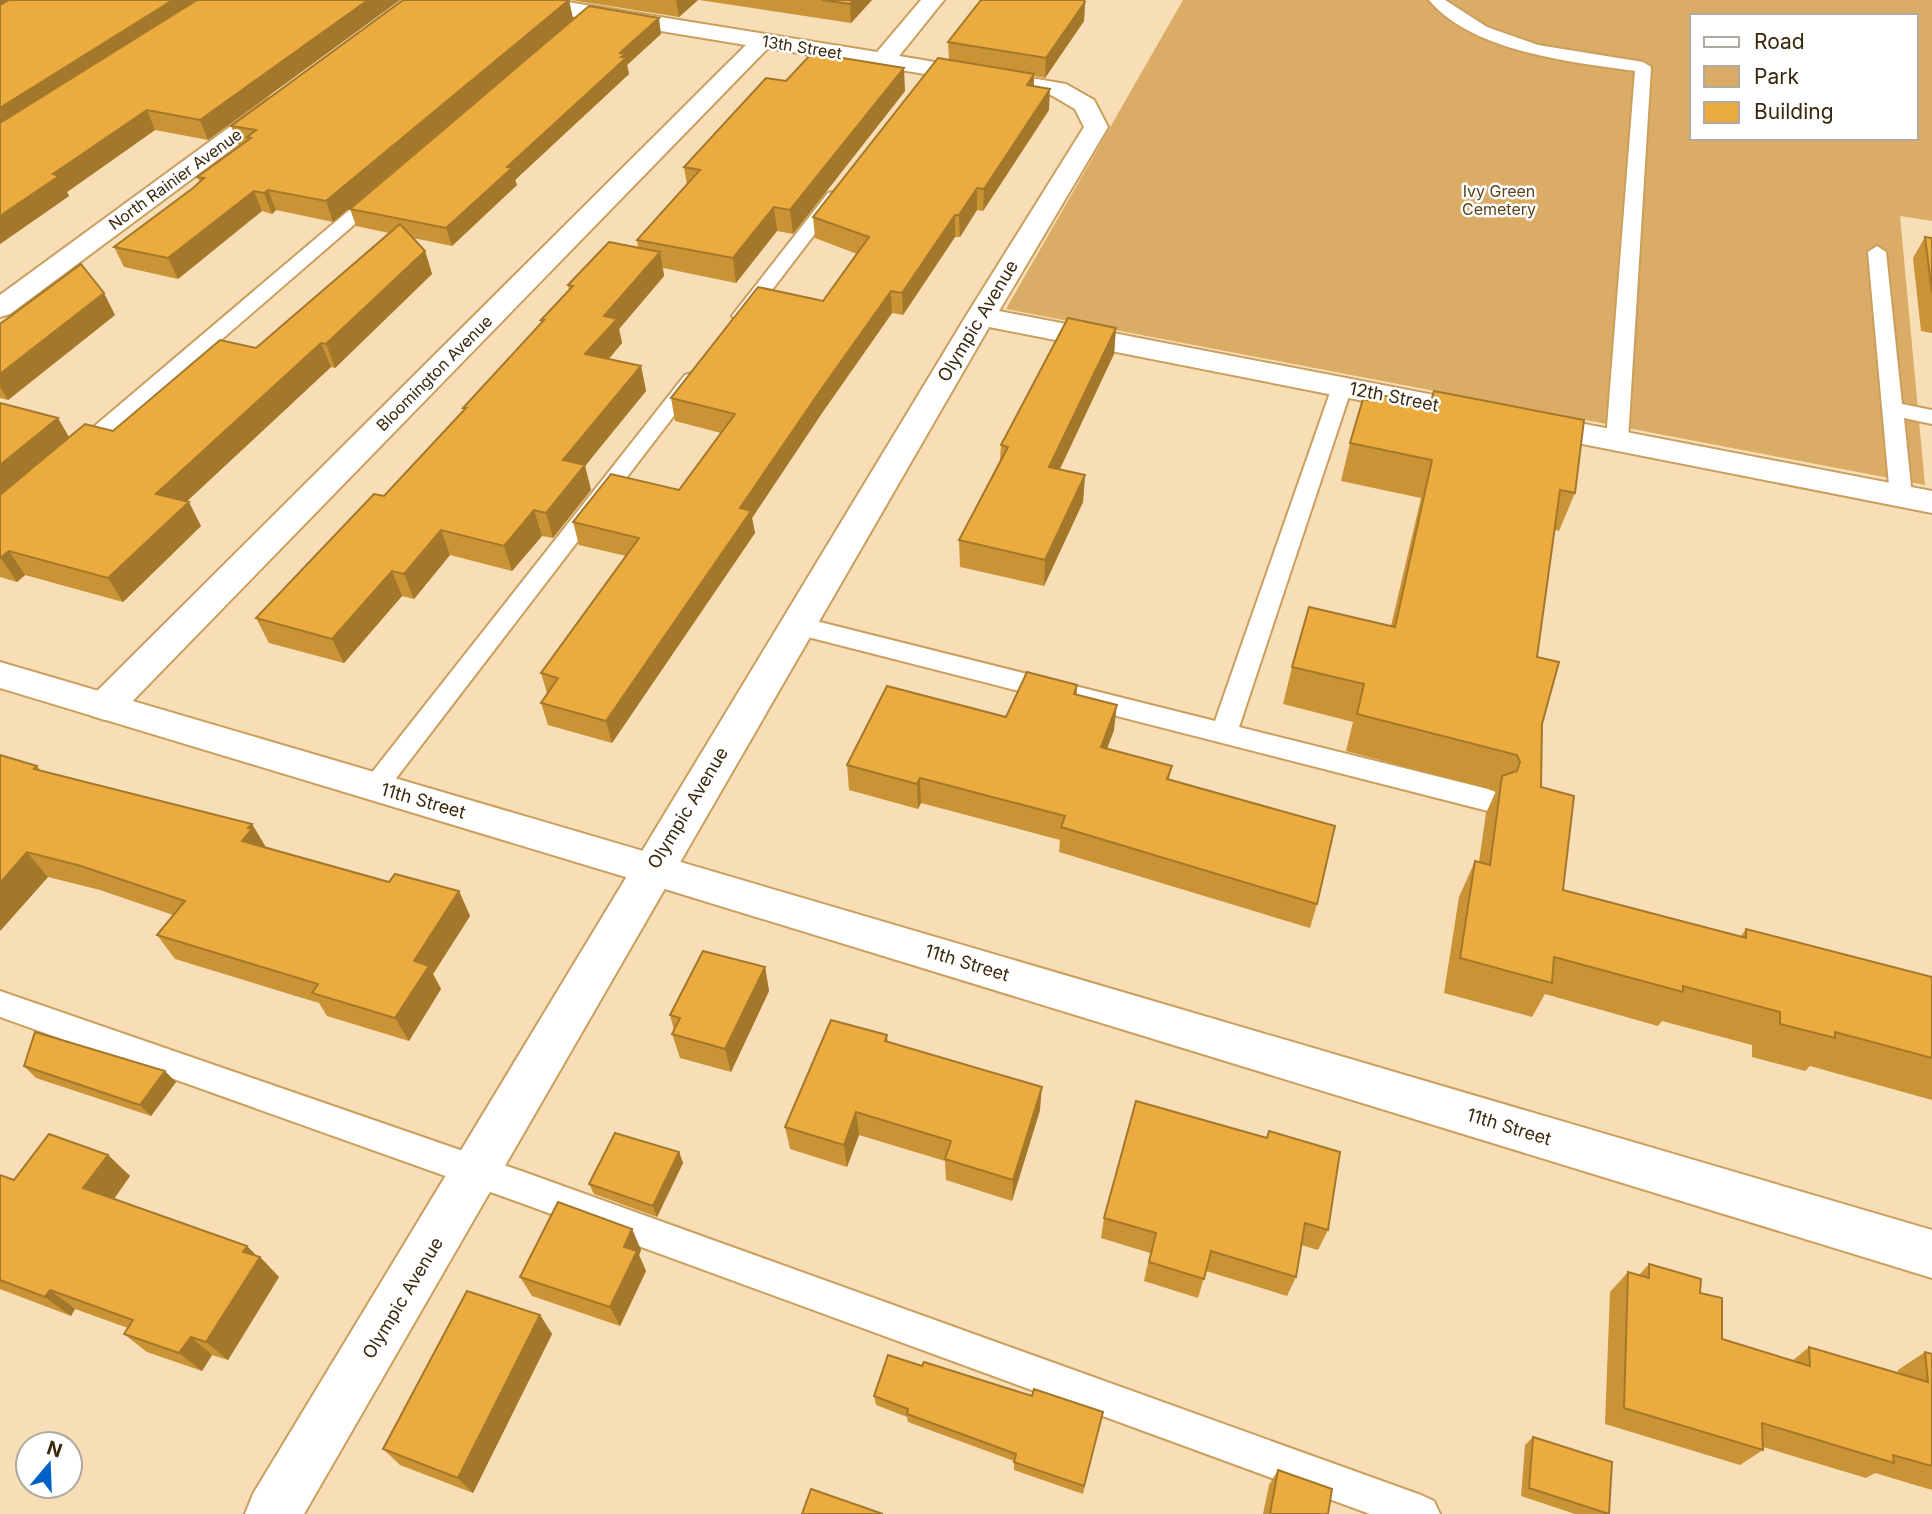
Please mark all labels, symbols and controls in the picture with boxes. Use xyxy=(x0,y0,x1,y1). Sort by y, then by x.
legend xyxy=(1690,14,1918,140)
text: Road xyxy=(1754,29,1805,54)
street label: 13th Street xyxy=(761,31,843,63)
text: Park xyxy=(1754,64,1799,89)
text: Building xyxy=(1754,99,1834,124)
street label: North Rainier Avenue xyxy=(105,124,245,234)
park label: Ivy Green Cemetery xyxy=(1462,181,1536,219)
street label: Olympic Avenue xyxy=(933,256,1022,385)
street label: Bloomington Avenue xyxy=(372,311,496,435)
street label: 12th Street xyxy=(1348,378,1441,415)
street label: Olympic Avenue xyxy=(643,743,732,872)
street label: 11th Street xyxy=(378,778,468,823)
street label: 11th Street xyxy=(922,940,1012,985)
street label: 11th Street xyxy=(1464,1104,1554,1149)
street label: Olympic Avenue xyxy=(358,1233,447,1362)
north arrow xyxy=(14,1430,84,1500)
text: N xyxy=(44,1436,65,1463)

